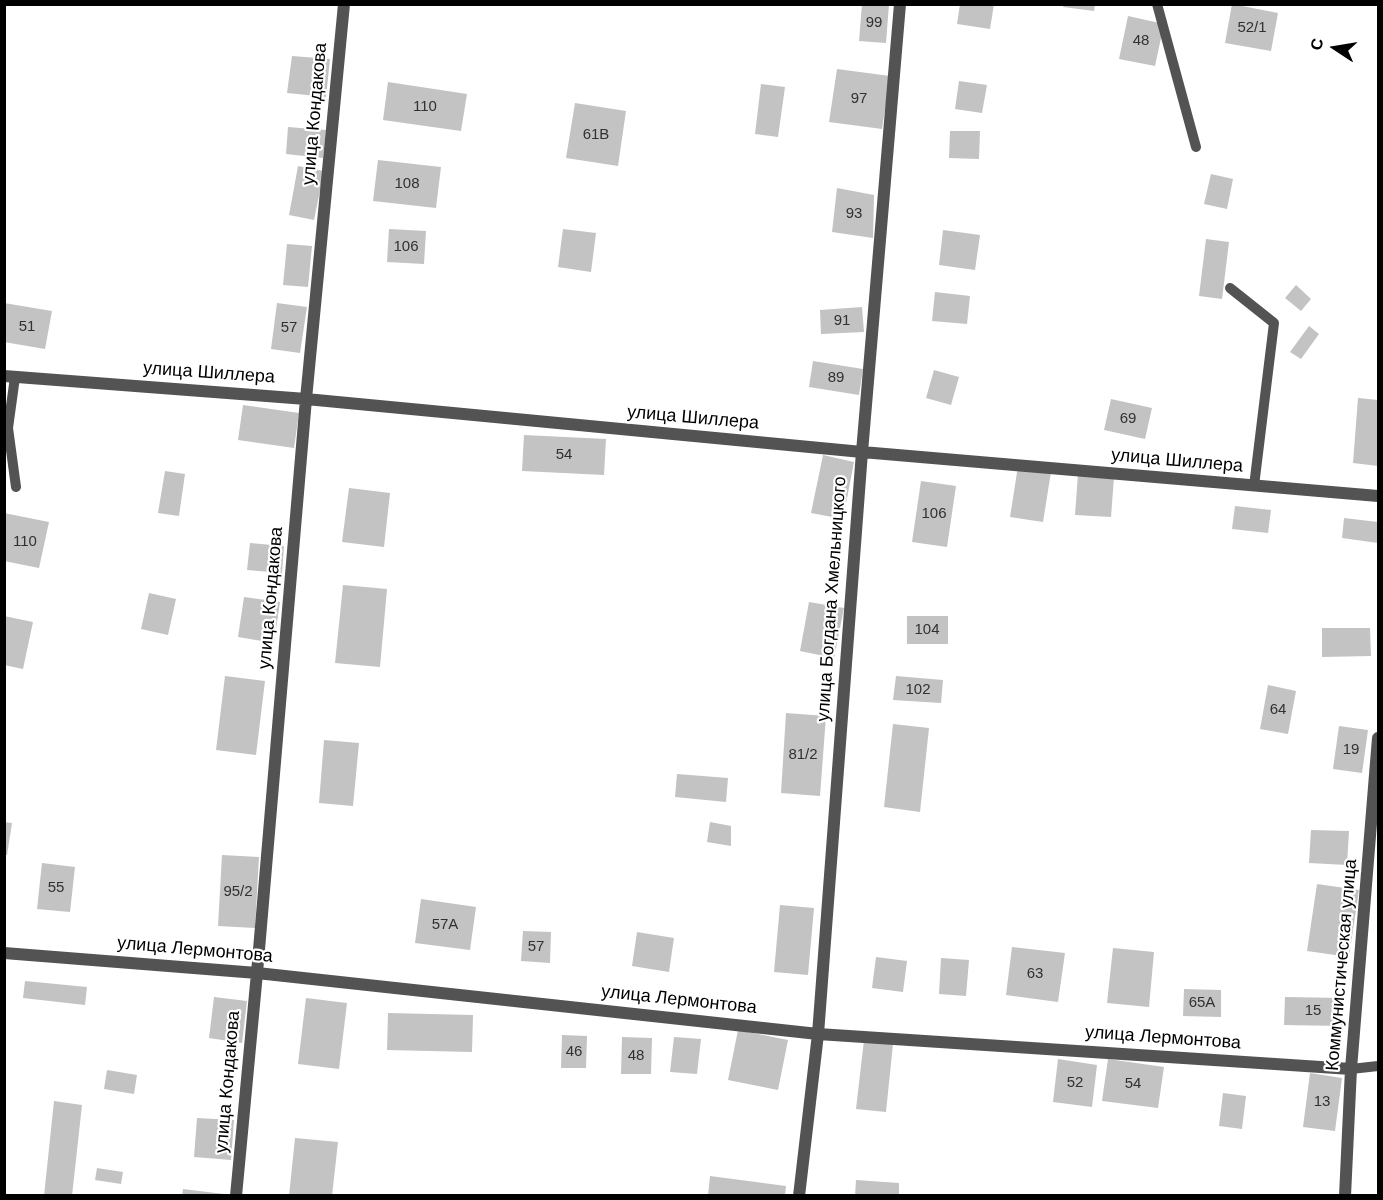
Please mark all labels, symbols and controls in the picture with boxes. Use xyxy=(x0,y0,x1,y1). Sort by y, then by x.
house number: 99 xyxy=(866,14,882,32)
north arrow xyxy=(1305,18,1365,78)
house number: 52/1 xyxy=(1237,19,1267,37)
house number: 48 xyxy=(1133,32,1149,50)
text: С xyxy=(1307,37,1326,52)
street label: улица Кондакова xyxy=(298,42,332,186)
house number: 97 xyxy=(851,90,867,108)
house number: 110 xyxy=(413,98,437,116)
house number: 61В xyxy=(583,126,609,144)
house number: 108 xyxy=(394,175,420,193)
house number: 93 xyxy=(846,205,862,223)
house number: 106 xyxy=(393,238,419,256)
house number: 91 xyxy=(834,312,850,330)
house number: 51 xyxy=(19,318,35,336)
house number: 57 xyxy=(281,319,297,337)
street label: улица Шиллера xyxy=(142,358,276,388)
house number: 89 xyxy=(828,369,844,387)
street label: улица Шиллера xyxy=(626,401,760,435)
house number: 69 xyxy=(1120,410,1136,428)
street label: улица Шиллера xyxy=(1110,444,1244,478)
house number: 54 xyxy=(556,446,572,464)
street label: улица Богдана Хмельницкого xyxy=(813,476,851,722)
house number: 106 xyxy=(921,505,947,523)
street label: улица Кондакова xyxy=(254,526,288,670)
house number: 110 xyxy=(13,533,37,551)
house number: 104 xyxy=(914,621,940,639)
house number: 102 xyxy=(905,681,931,699)
house number: 64 xyxy=(1270,701,1286,719)
house number: 19 xyxy=(1343,741,1359,759)
house number: 81/2 xyxy=(788,746,818,764)
street label: Коммунистическая улица xyxy=(1322,858,1362,1072)
house number: 55 xyxy=(48,879,64,897)
house number: 95/2 xyxy=(223,883,253,901)
house number: 57А xyxy=(432,916,458,934)
street label: улица Лермонтова xyxy=(116,932,274,968)
house number: 57 xyxy=(528,938,544,956)
house number: 63 xyxy=(1027,965,1043,983)
street label: улица Лермонтова xyxy=(600,981,758,1019)
house number: 65А xyxy=(1189,994,1215,1012)
house number: 15 xyxy=(1305,1002,1321,1020)
street label: улица Кондакова xyxy=(211,1010,245,1154)
street label: улица Лермонтова xyxy=(1084,1022,1242,1054)
house number: 46 xyxy=(566,1043,582,1061)
house number: 48 xyxy=(628,1047,644,1065)
house number: 52 xyxy=(1067,1074,1083,1092)
house number: 54 xyxy=(1125,1075,1141,1093)
house number: 13 xyxy=(1314,1093,1330,1111)

